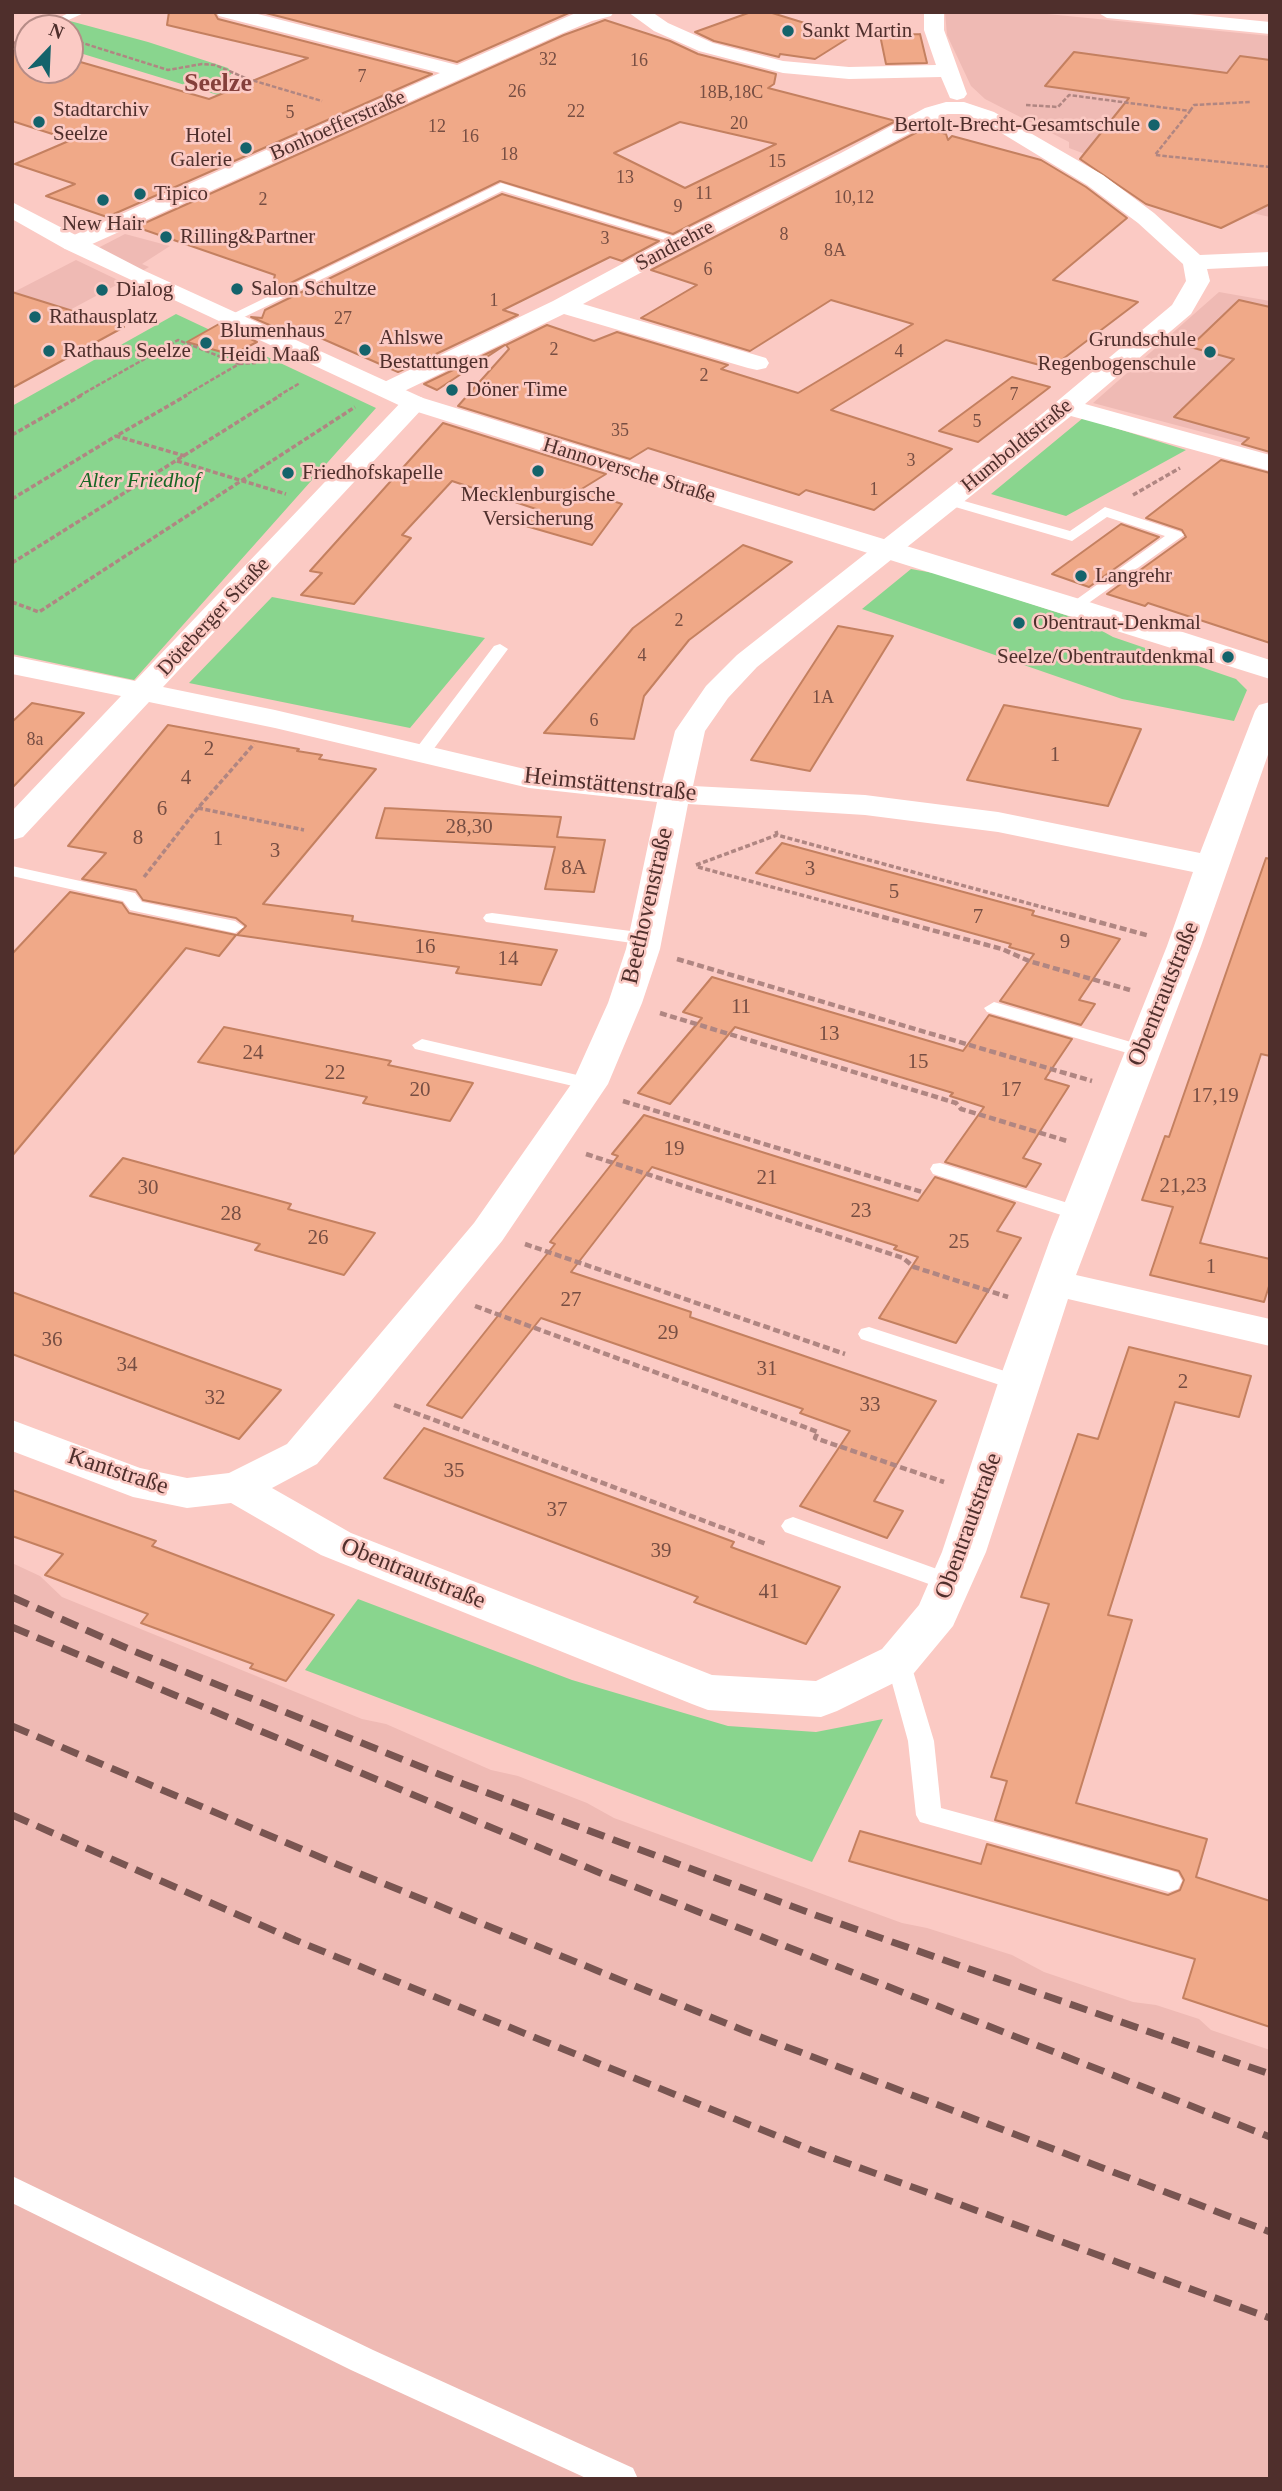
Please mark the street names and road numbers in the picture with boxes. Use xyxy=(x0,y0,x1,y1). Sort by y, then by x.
street label: Bonhoefferstraße xyxy=(266,85,410,167)
street label: Sandrehre xyxy=(632,215,718,277)
street label: Humboldtstraße xyxy=(956,394,1078,498)
street label: Hannoversche Straße xyxy=(540,433,718,509)
street label: Döteberger Straße xyxy=(153,552,275,682)
street label: Heimstättenstraße xyxy=(522,762,698,808)
street label: Beethovenstraße xyxy=(616,825,680,987)
street label: Obentrautstraße xyxy=(1122,918,1206,1070)
street label: Kantstraße xyxy=(64,1442,172,1502)
street label: Obentrautstraße xyxy=(929,1449,1009,1603)
street label: Obentrautstraße xyxy=(337,1532,489,1616)

